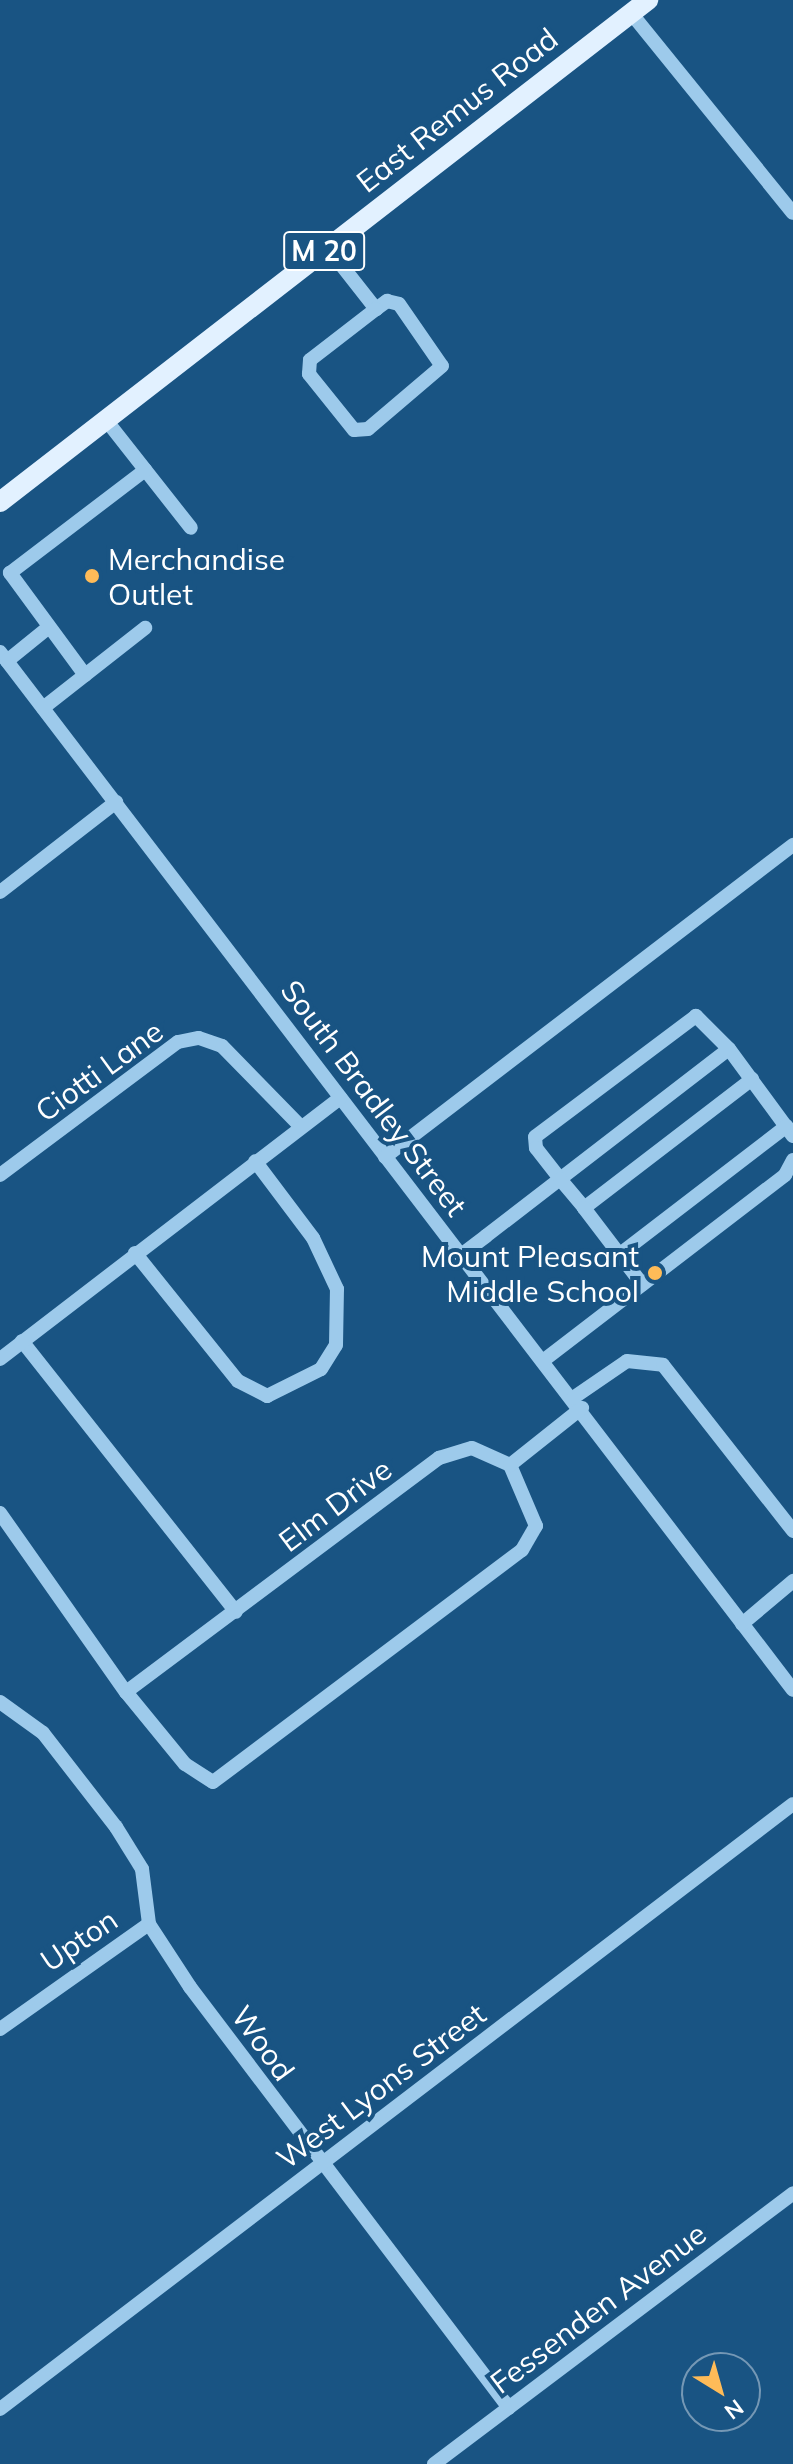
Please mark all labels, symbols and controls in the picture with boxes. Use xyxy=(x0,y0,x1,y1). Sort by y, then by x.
street label: East Remus Road xyxy=(349,20,565,200)
road number: M 20 xyxy=(282,227,366,275)
place label: Merchandise Outlet xyxy=(108,541,285,612)
marker: Merchandise Outlet xyxy=(83,567,101,585)
street label: South Bradley Street xyxy=(274,973,474,1223)
street label: Ciotti Lane xyxy=(28,1013,170,1129)
place label: Mount Pleasant Middle School xyxy=(421,1238,639,1308)
marker: Mount Pleasant Middle School xyxy=(646,1264,664,1282)
street label: Elm Drive xyxy=(272,1451,398,1559)
street label: Upton xyxy=(34,1901,124,1979)
street label: West Lyons Street xyxy=(269,1996,493,2176)
street label: Wood xyxy=(224,1998,302,2088)
street label: Fessenden Avenue xyxy=(483,2215,713,2401)
north arrow xyxy=(681,2352,761,2432)
text: N xyxy=(719,2393,749,2426)

